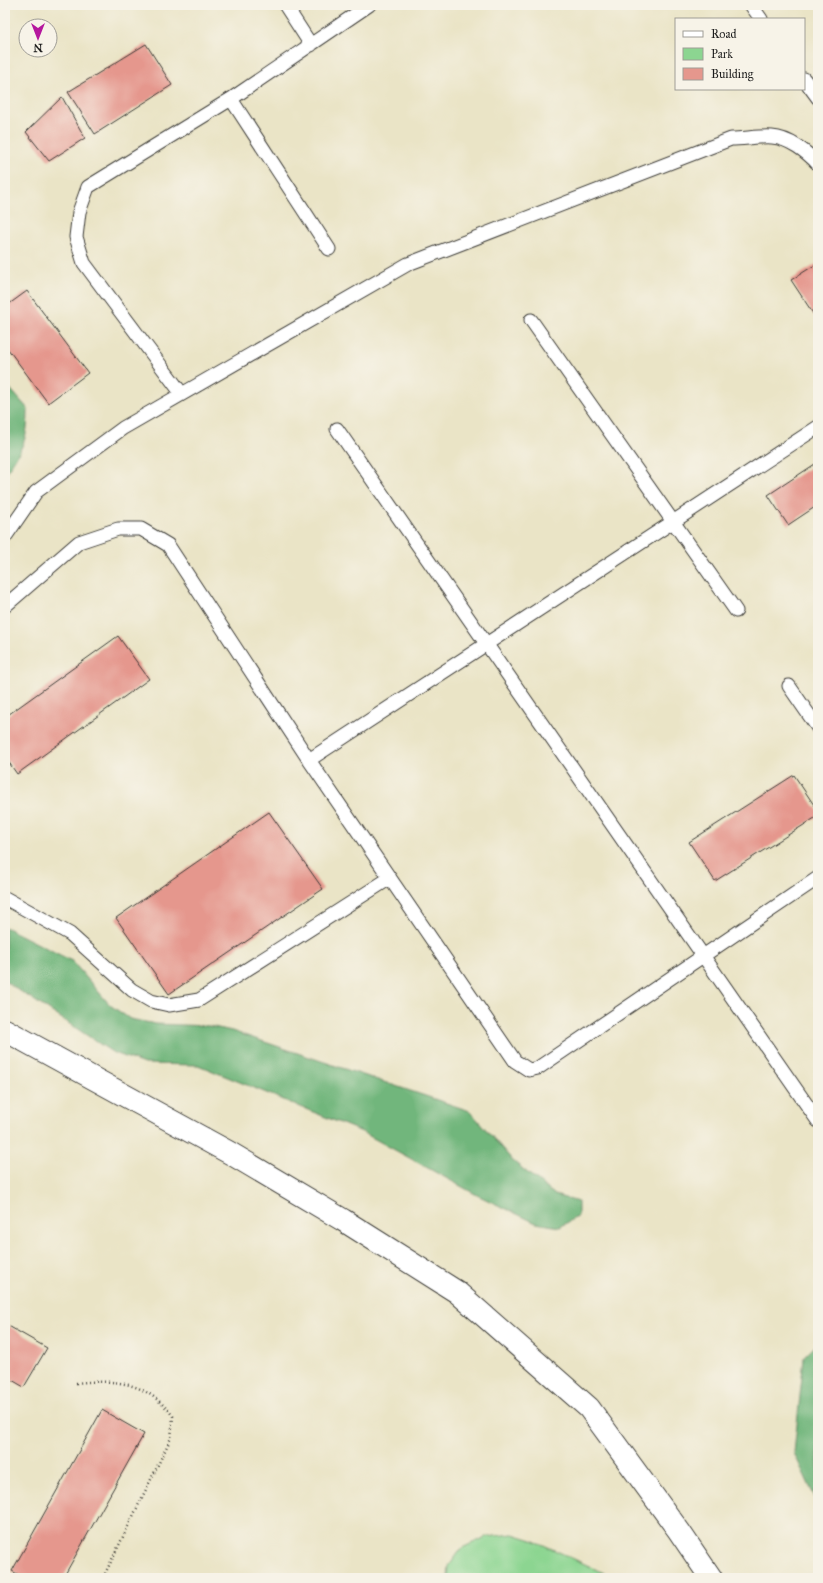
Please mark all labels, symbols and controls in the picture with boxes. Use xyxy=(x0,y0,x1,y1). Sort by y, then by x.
north arrow xyxy=(18,18,58,58)
legend xyxy=(675,18,805,90)
text: Road xyxy=(711,27,737,41)
text: N xyxy=(33,41,43,54)
text: Park xyxy=(711,47,733,61)
text: Building xyxy=(711,67,754,82)

